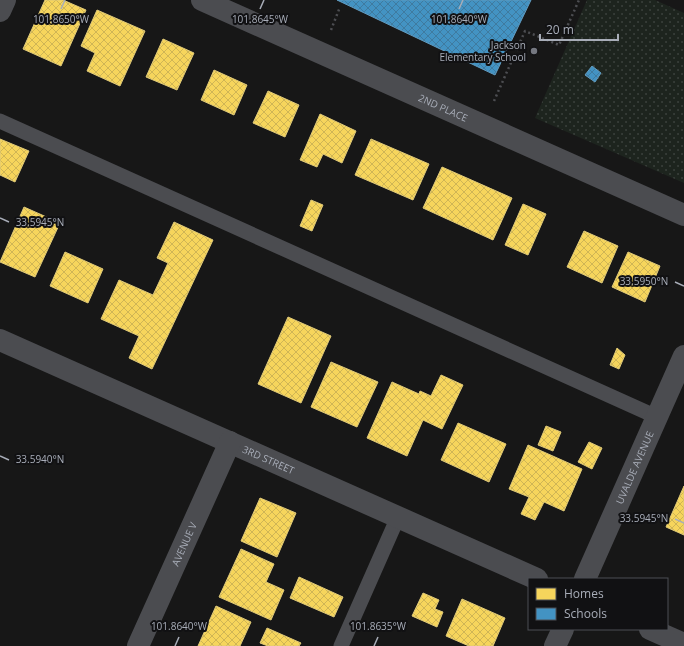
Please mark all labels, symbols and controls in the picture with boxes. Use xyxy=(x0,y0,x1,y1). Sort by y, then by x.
text: 101.8650°W xyxy=(33,12,90,26)
text: 101.8645°W xyxy=(232,12,289,26)
text: 101.8640°W xyxy=(431,12,488,26)
scale bar xyxy=(540,16,618,42)
text: 20 m xyxy=(546,21,574,38)
place label: Jackson Elementary School xyxy=(440,38,526,64)
marker: Jackson Elementary School xyxy=(529,46,539,56)
street label: 2ND PLACE xyxy=(416,90,470,125)
text: 33.5945°N xyxy=(16,215,64,229)
text: 33.5950°N xyxy=(620,274,668,288)
street label: UVALDE AVENUE xyxy=(612,429,657,506)
street label: 3RD STREET xyxy=(240,442,297,477)
text: 33.5940°N xyxy=(16,452,64,466)
text: 33.5945°N xyxy=(620,511,668,525)
street label: AVENUE V xyxy=(168,520,200,568)
legend xyxy=(528,578,668,630)
text: Homes xyxy=(564,585,604,602)
text: Schools xyxy=(564,605,607,622)
text: 101.8640°W xyxy=(151,619,208,633)
text: 101.8635°W xyxy=(350,619,407,633)

